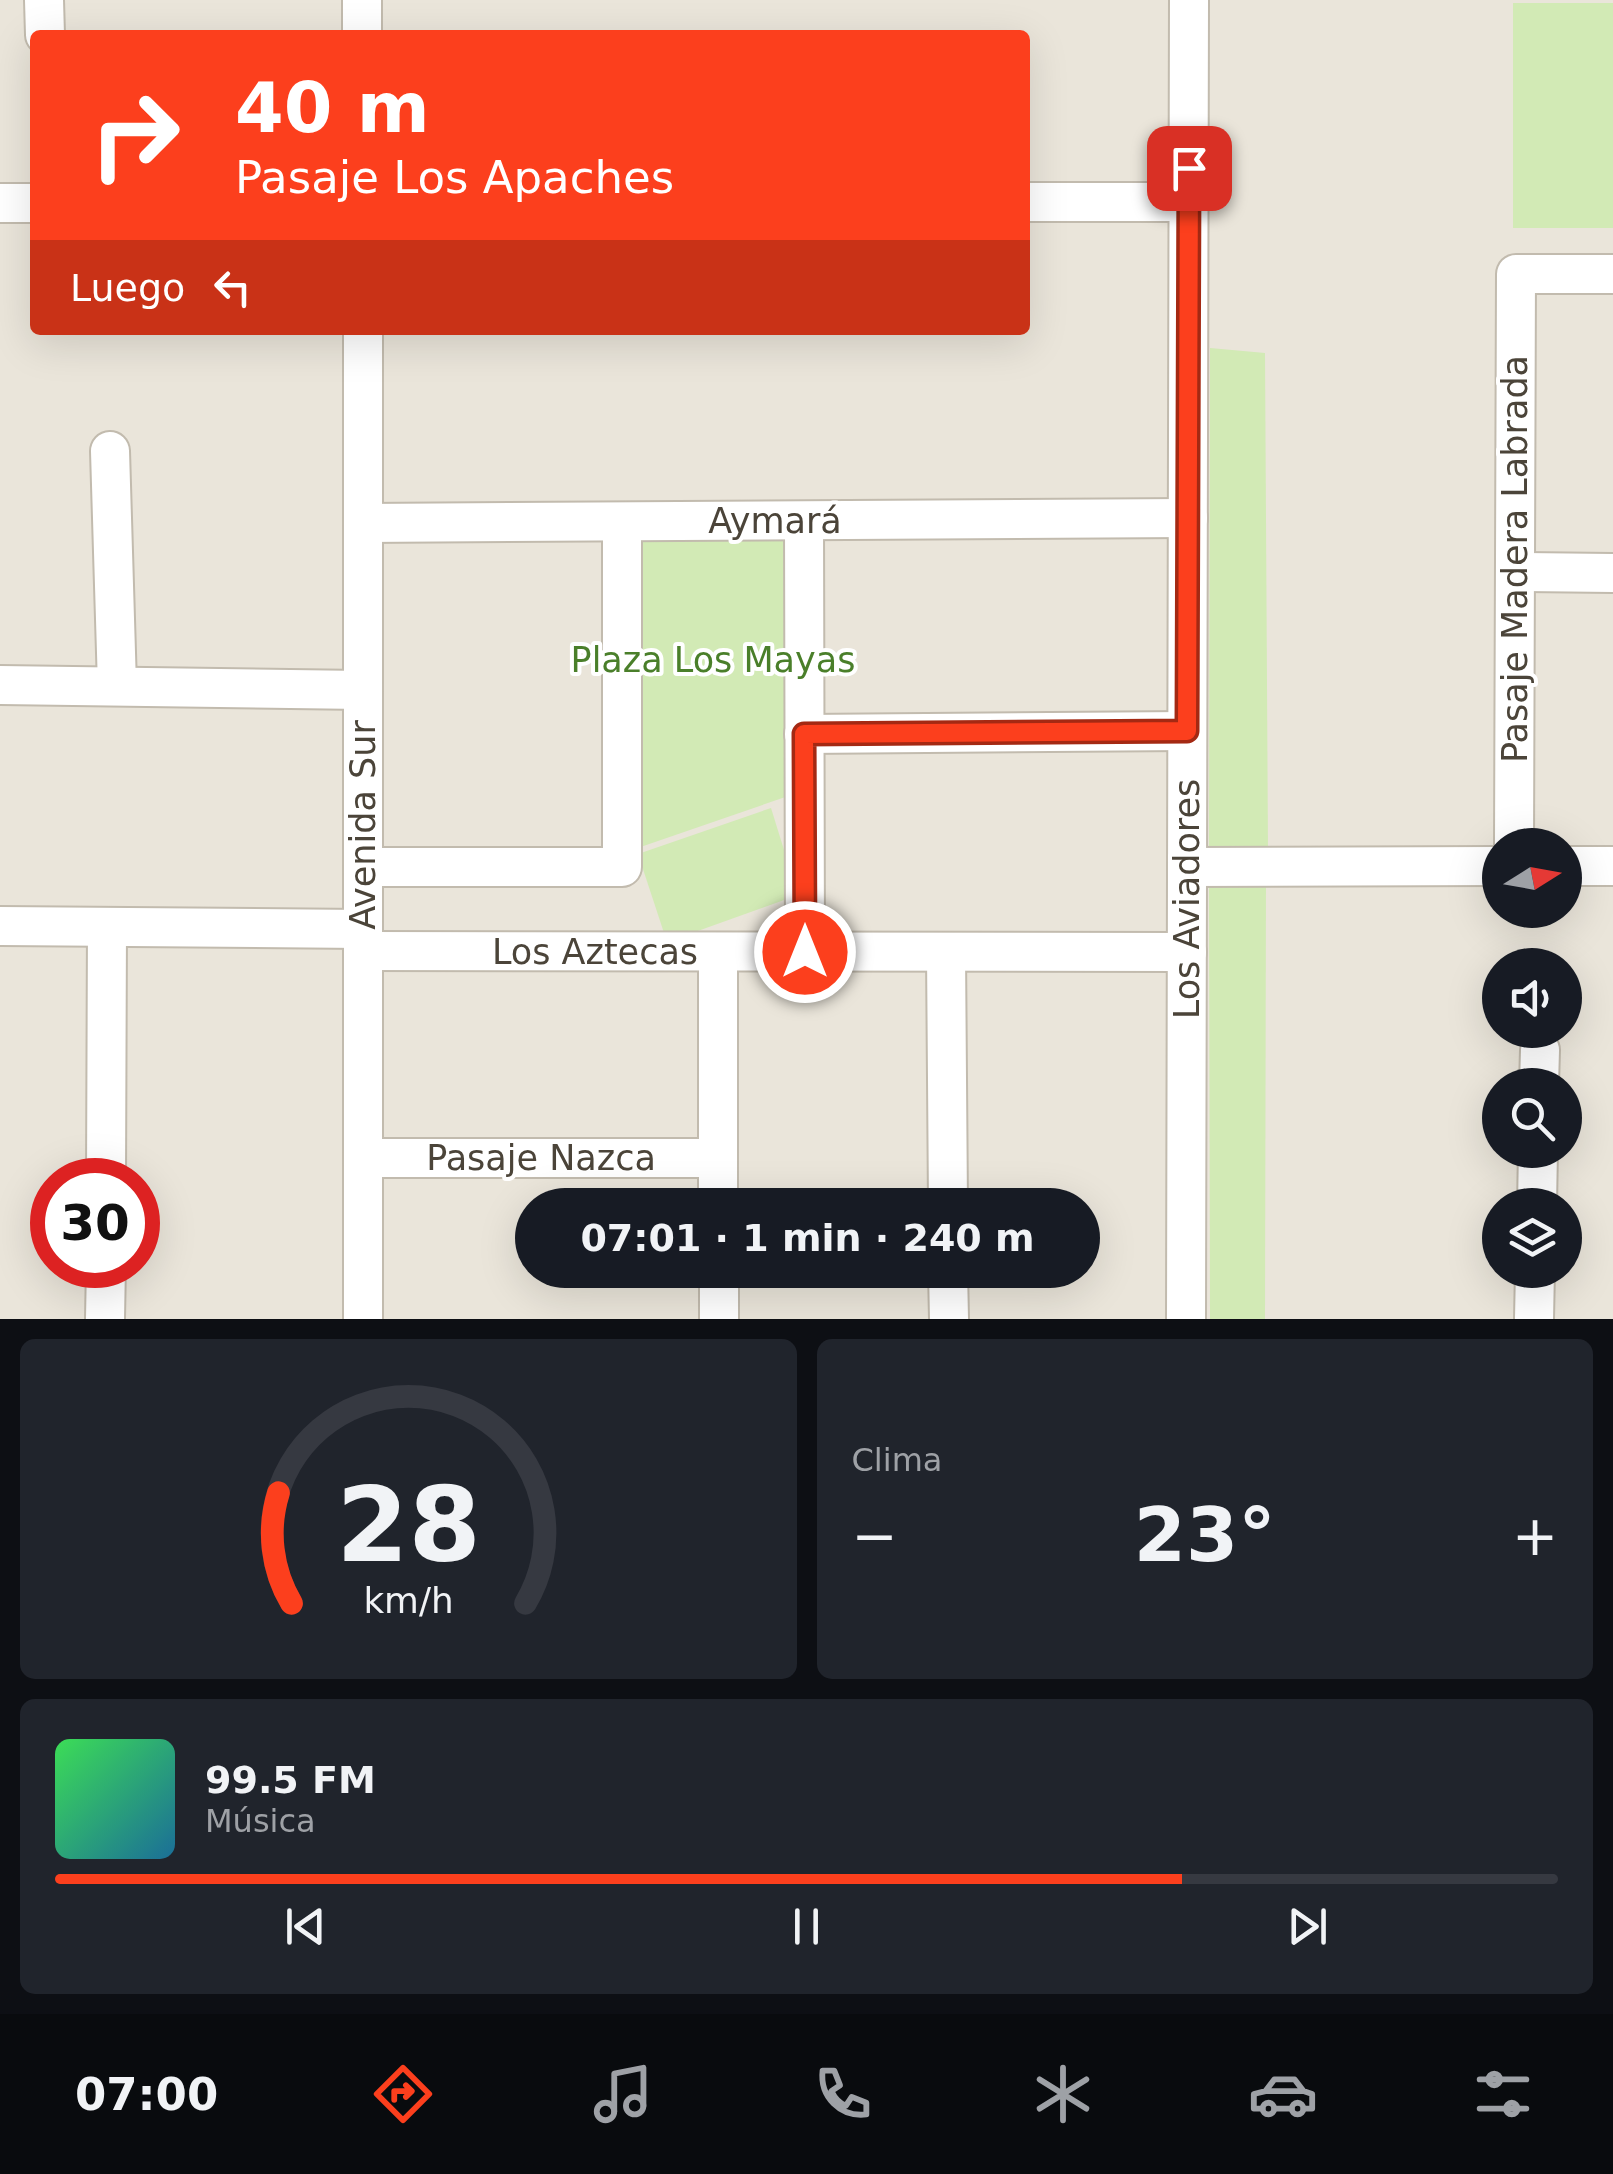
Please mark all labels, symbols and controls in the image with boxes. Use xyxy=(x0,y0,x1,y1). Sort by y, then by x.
text: 40 m xyxy=(235,67,430,149)
icon: right xyxy=(70,70,200,200)
pin xyxy=(1147,126,1232,211)
icon: arrive xyxy=(1162,141,1217,196)
text: Pasaje Los Apaches xyxy=(235,151,674,204)
icon: left xyxy=(205,260,260,315)
text: Luego xyxy=(70,266,185,310)
street label: Pasaje Madera Labrada xyxy=(1495,355,1535,763)
street label: Aymará xyxy=(708,501,842,541)
park label: Plaza Los Mayas xyxy=(571,640,855,680)
street label: Avenida Sur xyxy=(343,720,383,930)
street label: Los Aviadores xyxy=(1167,779,1207,1019)
north arrow xyxy=(1482,828,1582,928)
map controls xyxy=(1482,828,1582,1288)
position arrow xyxy=(753,900,857,1004)
street label: Los Aztecas xyxy=(492,932,698,972)
button: sound xyxy=(1482,948,1582,1048)
button: search xyxy=(1482,1068,1582,1168)
street label: Pasaje Nazca xyxy=(426,1138,656,1178)
speed limit sign: 30 xyxy=(30,1158,160,1288)
button: layers xyxy=(1482,1188,1582,1288)
text: 07:01 · 1 min · 240 m xyxy=(580,1216,1035,1260)
text: Clima xyxy=(852,1441,942,1479)
text: 28 xyxy=(336,1464,481,1586)
text: 23° xyxy=(1134,1491,1276,1579)
text: − xyxy=(852,1504,898,1568)
text: + xyxy=(1512,1504,1558,1568)
text: km/h xyxy=(363,1580,453,1621)
text: 99.5 FM xyxy=(205,1758,376,1802)
text: Música xyxy=(205,1802,316,1840)
icon: previous xyxy=(278,1899,333,1954)
icon: pause xyxy=(779,1899,834,1954)
icon: next xyxy=(1280,1899,1335,1954)
icon: directions xyxy=(368,2059,438,2129)
icon: music xyxy=(588,2059,658,2129)
icon: phone xyxy=(808,2059,878,2129)
icon: climate xyxy=(1028,2059,1098,2129)
icon: car xyxy=(1248,2059,1318,2129)
icon: filters xyxy=(1468,2059,1538,2129)
text: 07:00 xyxy=(75,2068,218,2121)

